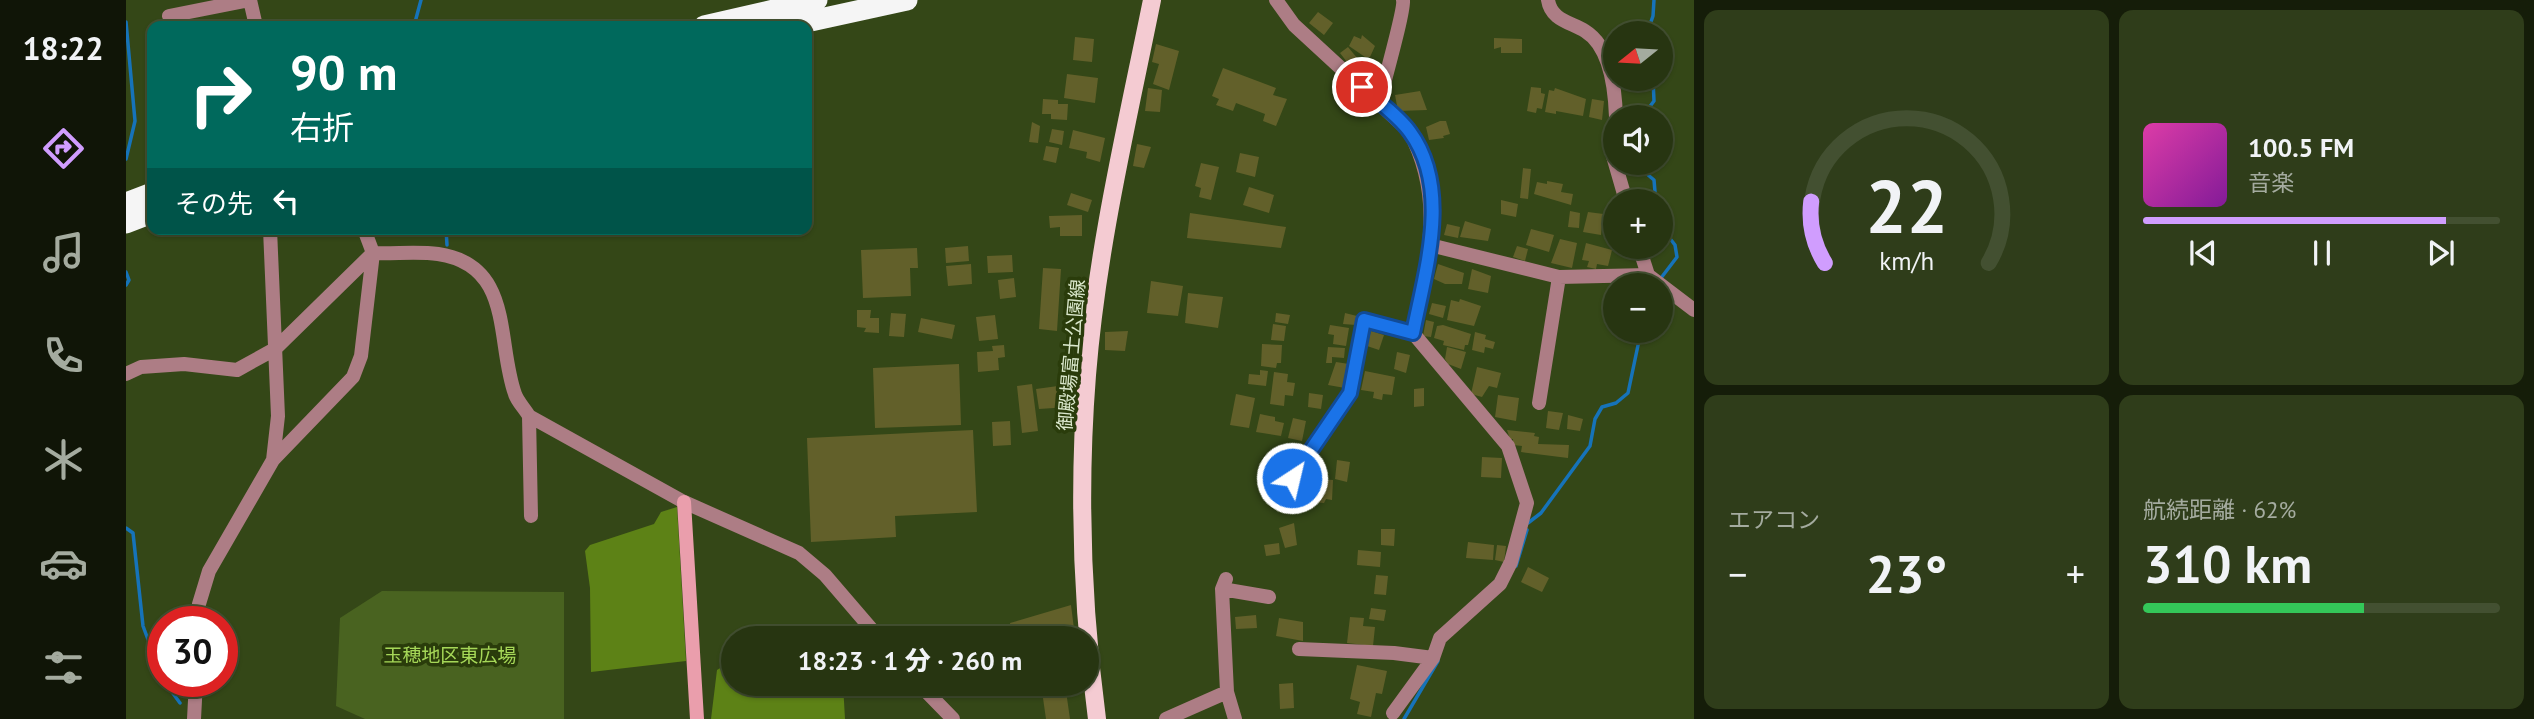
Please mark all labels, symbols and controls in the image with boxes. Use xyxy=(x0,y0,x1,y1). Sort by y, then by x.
north arrow xyxy=(1603,21,1673,91)
map controls xyxy=(1603,21,1673,343)
text: 18:22 xyxy=(22,27,104,69)
text: 90 m xyxy=(290,40,397,104)
icon: right xyxy=(175,49,266,140)
pin xyxy=(1332,57,1392,117)
icon: arrive xyxy=(1343,68,1381,106)
button: sound xyxy=(1603,105,1673,175)
text: 右折 xyxy=(290,106,354,148)
icon: directions xyxy=(39,124,88,173)
text: 100.5 FM xyxy=(2248,131,2354,164)
text: 22 xyxy=(1865,160,1948,254)
text: 音楽 xyxy=(2248,168,2294,197)
icon: left xyxy=(267,182,305,220)
text: その先 xyxy=(175,187,253,220)
button: + xyxy=(1603,189,1673,259)
icon: music xyxy=(39,228,88,277)
icon: previous xyxy=(2184,234,2222,272)
icon: pause xyxy=(2303,234,2341,272)
icon: next xyxy=(2422,234,2460,272)
text: km/h xyxy=(1879,245,1934,277)
button: − xyxy=(1603,273,1673,343)
street label: 御殿場富士公園線 xyxy=(1052,278,1090,432)
icon: phone xyxy=(39,331,88,380)
icon: climate xyxy=(39,435,88,484)
position arrow xyxy=(1255,441,1329,515)
text: 航続距離 · 62% xyxy=(2143,495,2296,524)
text: エアコン xyxy=(1728,505,1820,534)
text: 310 km xyxy=(2143,530,2312,597)
icon: car xyxy=(39,539,88,588)
text: 23° xyxy=(1866,540,1947,607)
text: − xyxy=(1728,549,1747,598)
text: + xyxy=(2066,549,2085,598)
speed limit sign: 30 xyxy=(147,606,238,697)
icon: filters xyxy=(39,643,88,692)
park label: 玉穂地区東広場 xyxy=(383,643,517,667)
text: 18:23 · 1 分 · 260 m xyxy=(798,644,1022,677)

